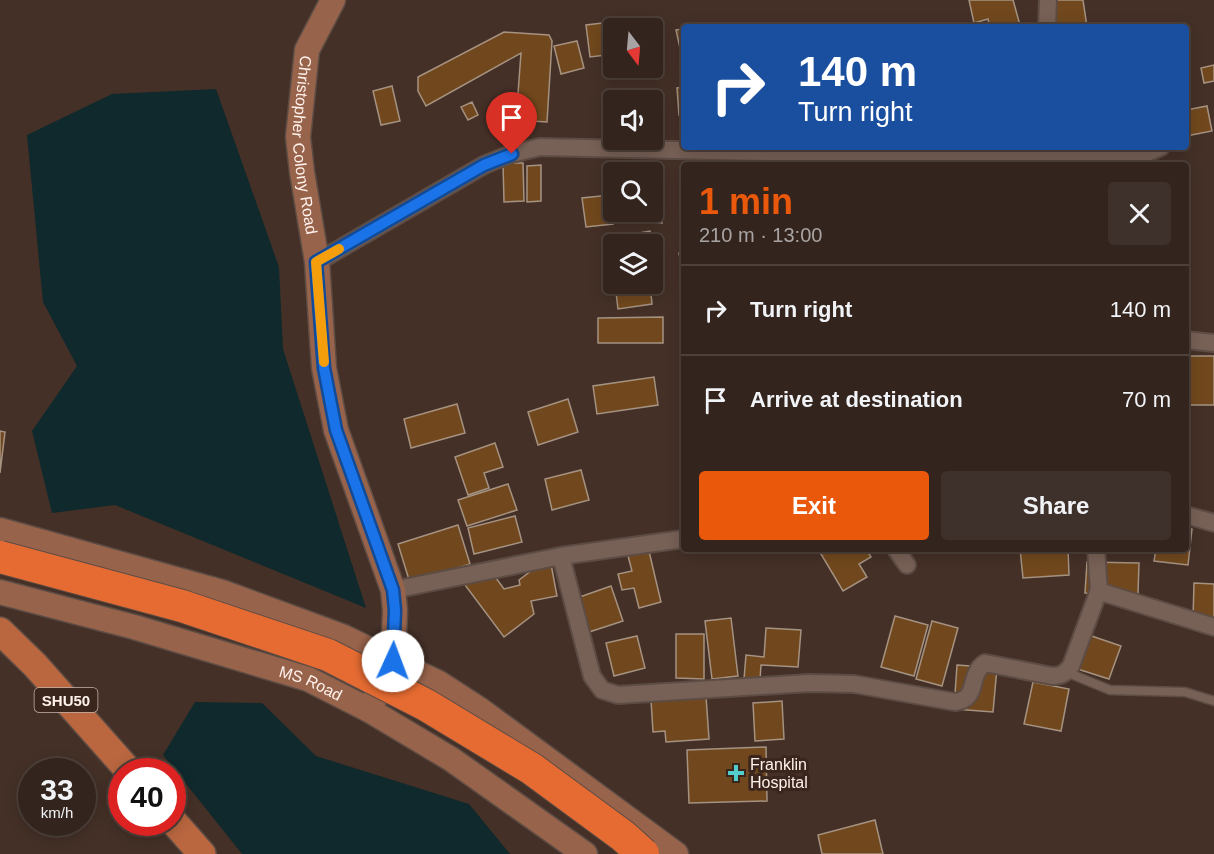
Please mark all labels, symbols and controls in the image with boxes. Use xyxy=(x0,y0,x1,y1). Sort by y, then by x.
north arrow xyxy=(603,18,663,78)
map controls xyxy=(603,18,663,294)
icon: right xyxy=(699,48,777,126)
text: 140 m xyxy=(798,48,917,95)
street label: Christopher Colony Road xyxy=(289,55,321,235)
button: sound xyxy=(603,90,663,150)
pin xyxy=(486,92,537,154)
text: Turn right xyxy=(798,97,913,127)
icon: arrive xyxy=(495,101,528,134)
button: search xyxy=(603,162,663,222)
text: 1 min xyxy=(699,181,793,222)
button: close xyxy=(1108,182,1171,245)
text: 210 m · 13:00 xyxy=(699,224,822,246)
button: layers xyxy=(603,234,663,294)
icon: right xyxy=(699,294,732,327)
text: Turn right xyxy=(750,297,852,322)
text: 140 m xyxy=(1110,297,1171,322)
icon: arrive xyxy=(699,384,732,417)
text: Arrive at destination xyxy=(750,387,963,412)
text: 70 m xyxy=(1122,387,1171,412)
button: Exit xyxy=(699,471,929,540)
button: Share xyxy=(941,471,1171,540)
position arrow xyxy=(361,629,425,693)
street label: MS Road xyxy=(277,662,345,703)
road number: SHU50 xyxy=(34,688,98,712)
place label: Franklin Hospital xyxy=(750,756,808,791)
speed limit sign: 40 xyxy=(108,758,186,836)
marker: Franklin Hospital xyxy=(727,764,745,782)
text: 33 xyxy=(40,773,74,806)
text: km/h xyxy=(41,804,73,821)

